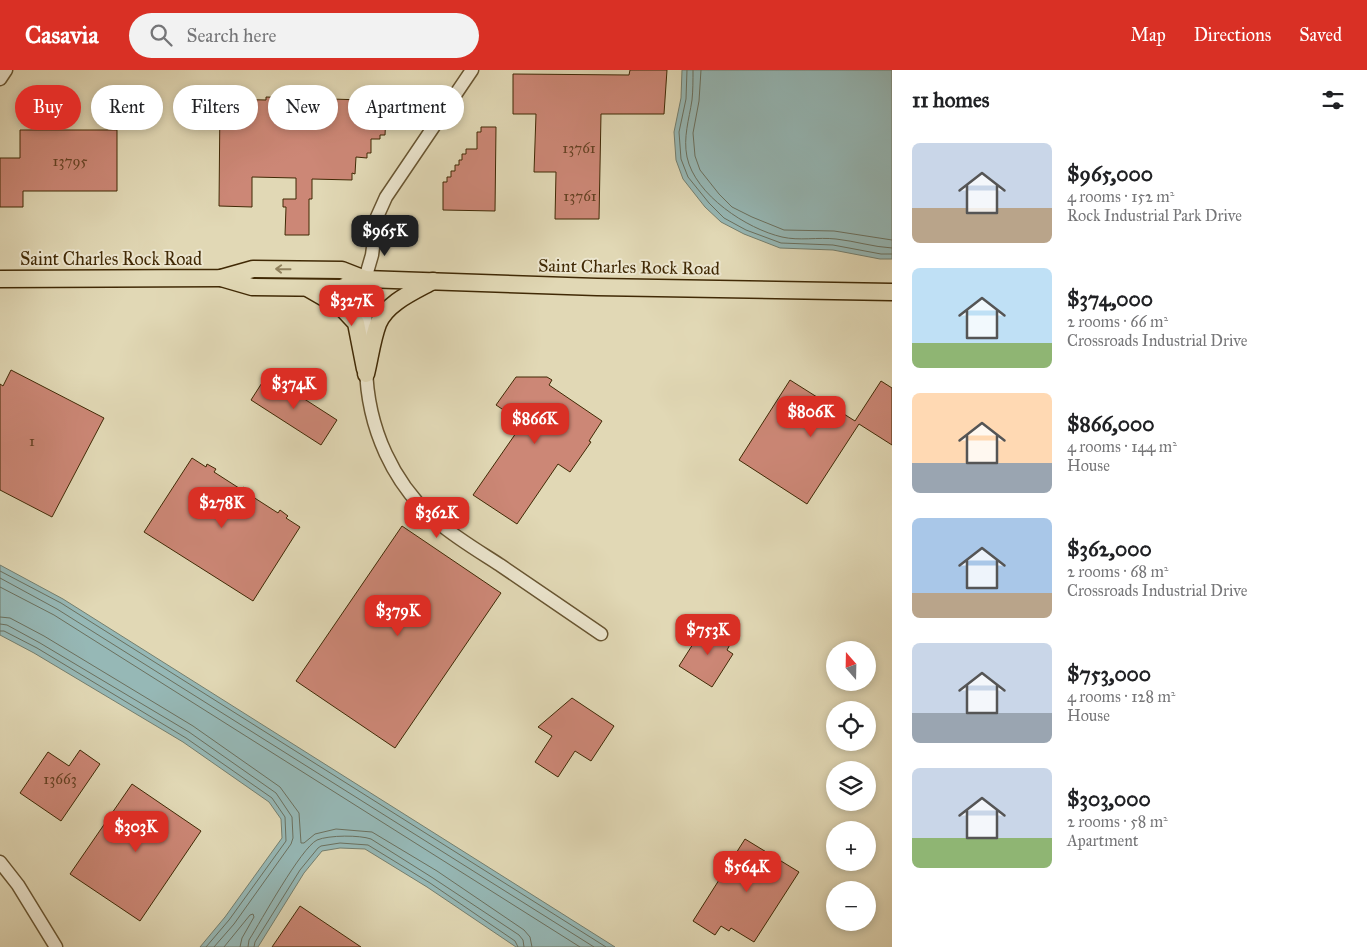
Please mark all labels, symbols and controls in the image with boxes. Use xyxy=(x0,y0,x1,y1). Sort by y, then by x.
search box xyxy=(129,13,479,58)
text: Casavia xyxy=(25,20,99,50)
icon: search xyxy=(147,21,175,49)
text: Search here xyxy=(187,24,276,47)
text: Map xyxy=(1130,24,1166,46)
text: Directions xyxy=(1194,24,1271,46)
text: Saved xyxy=(1299,24,1342,46)
chip: Buy xyxy=(15,85,81,130)
chip: Rent xyxy=(91,85,163,130)
chip: Filters xyxy=(173,85,258,130)
chip: New xyxy=(268,85,338,130)
chip: Apartment xyxy=(348,85,464,130)
icon: filters xyxy=(1319,86,1347,114)
text: 11 homes xyxy=(912,87,989,113)
house number: 13761 xyxy=(562,139,596,157)
house number: 13795 xyxy=(53,152,88,170)
text: $965,000 xyxy=(1067,161,1153,187)
icon: home xyxy=(952,163,1012,223)
house number: 13761 xyxy=(563,187,597,205)
text: 4 rooms · 152 m² xyxy=(1067,187,1174,206)
text: Rock Industrial Park Drive xyxy=(1067,206,1242,225)
pin: $965K xyxy=(350,214,420,257)
text: $965K xyxy=(362,221,408,240)
street label: Saint Charles Rock Road xyxy=(20,248,202,270)
street label: Saint Charles Rock Road xyxy=(538,254,720,280)
one-way arrow xyxy=(275,265,291,274)
pin: $327K xyxy=(317,284,387,327)
text: $374,000 xyxy=(1067,286,1153,312)
icon: home xyxy=(952,288,1012,348)
text: $327K xyxy=(330,291,374,310)
text: 2 rooms · 66 m² xyxy=(1067,312,1168,331)
text: Crossroads Industrial Drive xyxy=(1067,331,1247,350)
pin: $374K xyxy=(259,368,329,410)
text: $374K xyxy=(272,374,316,393)
pin: $806K xyxy=(776,396,846,438)
pin: $866K xyxy=(500,402,570,445)
text: $806K xyxy=(788,402,834,421)
text: $866K xyxy=(512,409,558,428)
text: $866,000 xyxy=(1067,411,1154,437)
icon: home xyxy=(952,413,1012,473)
house number: 1 xyxy=(29,432,35,450)
text: 4 rooms · 144 m² xyxy=(1067,437,1177,456)
text: House xyxy=(1067,456,1110,475)
pin: $278K xyxy=(187,486,257,529)
text: $278K xyxy=(199,493,245,512)
pin: $362K xyxy=(402,496,472,539)
text: $362K xyxy=(415,503,459,522)
text: $362,000 xyxy=(1067,536,1152,562)
icon: home xyxy=(952,538,1012,598)
text: 2 rooms · 68 m² xyxy=(1067,562,1168,581)
text: Crossroads Industrial Drive xyxy=(1067,581,1247,600)
pin: $379K xyxy=(363,594,433,637)
text: $379K xyxy=(376,601,420,620)
pin: $753K xyxy=(673,614,743,656)
text: $753K xyxy=(686,620,730,639)
north arrow xyxy=(826,641,876,691)
map controls xyxy=(826,641,876,931)
text: $753,000 xyxy=(1067,661,1151,687)
icon: home xyxy=(952,663,1012,723)
text: 4 rooms · 128 m² xyxy=(1067,687,1176,706)
button: locate xyxy=(826,701,876,751)
text: House xyxy=(1067,706,1110,725)
button: layers xyxy=(826,761,876,811)
house number: 13663 xyxy=(43,770,77,788)
text: $303,000 xyxy=(1067,786,1151,812)
icon: home xyxy=(952,788,1012,848)
pin: $303K xyxy=(101,810,171,853)
text: 2 rooms · 58 m² xyxy=(1067,812,1168,831)
text: $303K xyxy=(114,817,158,836)
button: + xyxy=(826,821,876,871)
text: Apartment xyxy=(1067,831,1139,850)
pin: $564K xyxy=(712,850,782,893)
text: $564K xyxy=(724,857,770,876)
button: − xyxy=(826,881,876,931)

